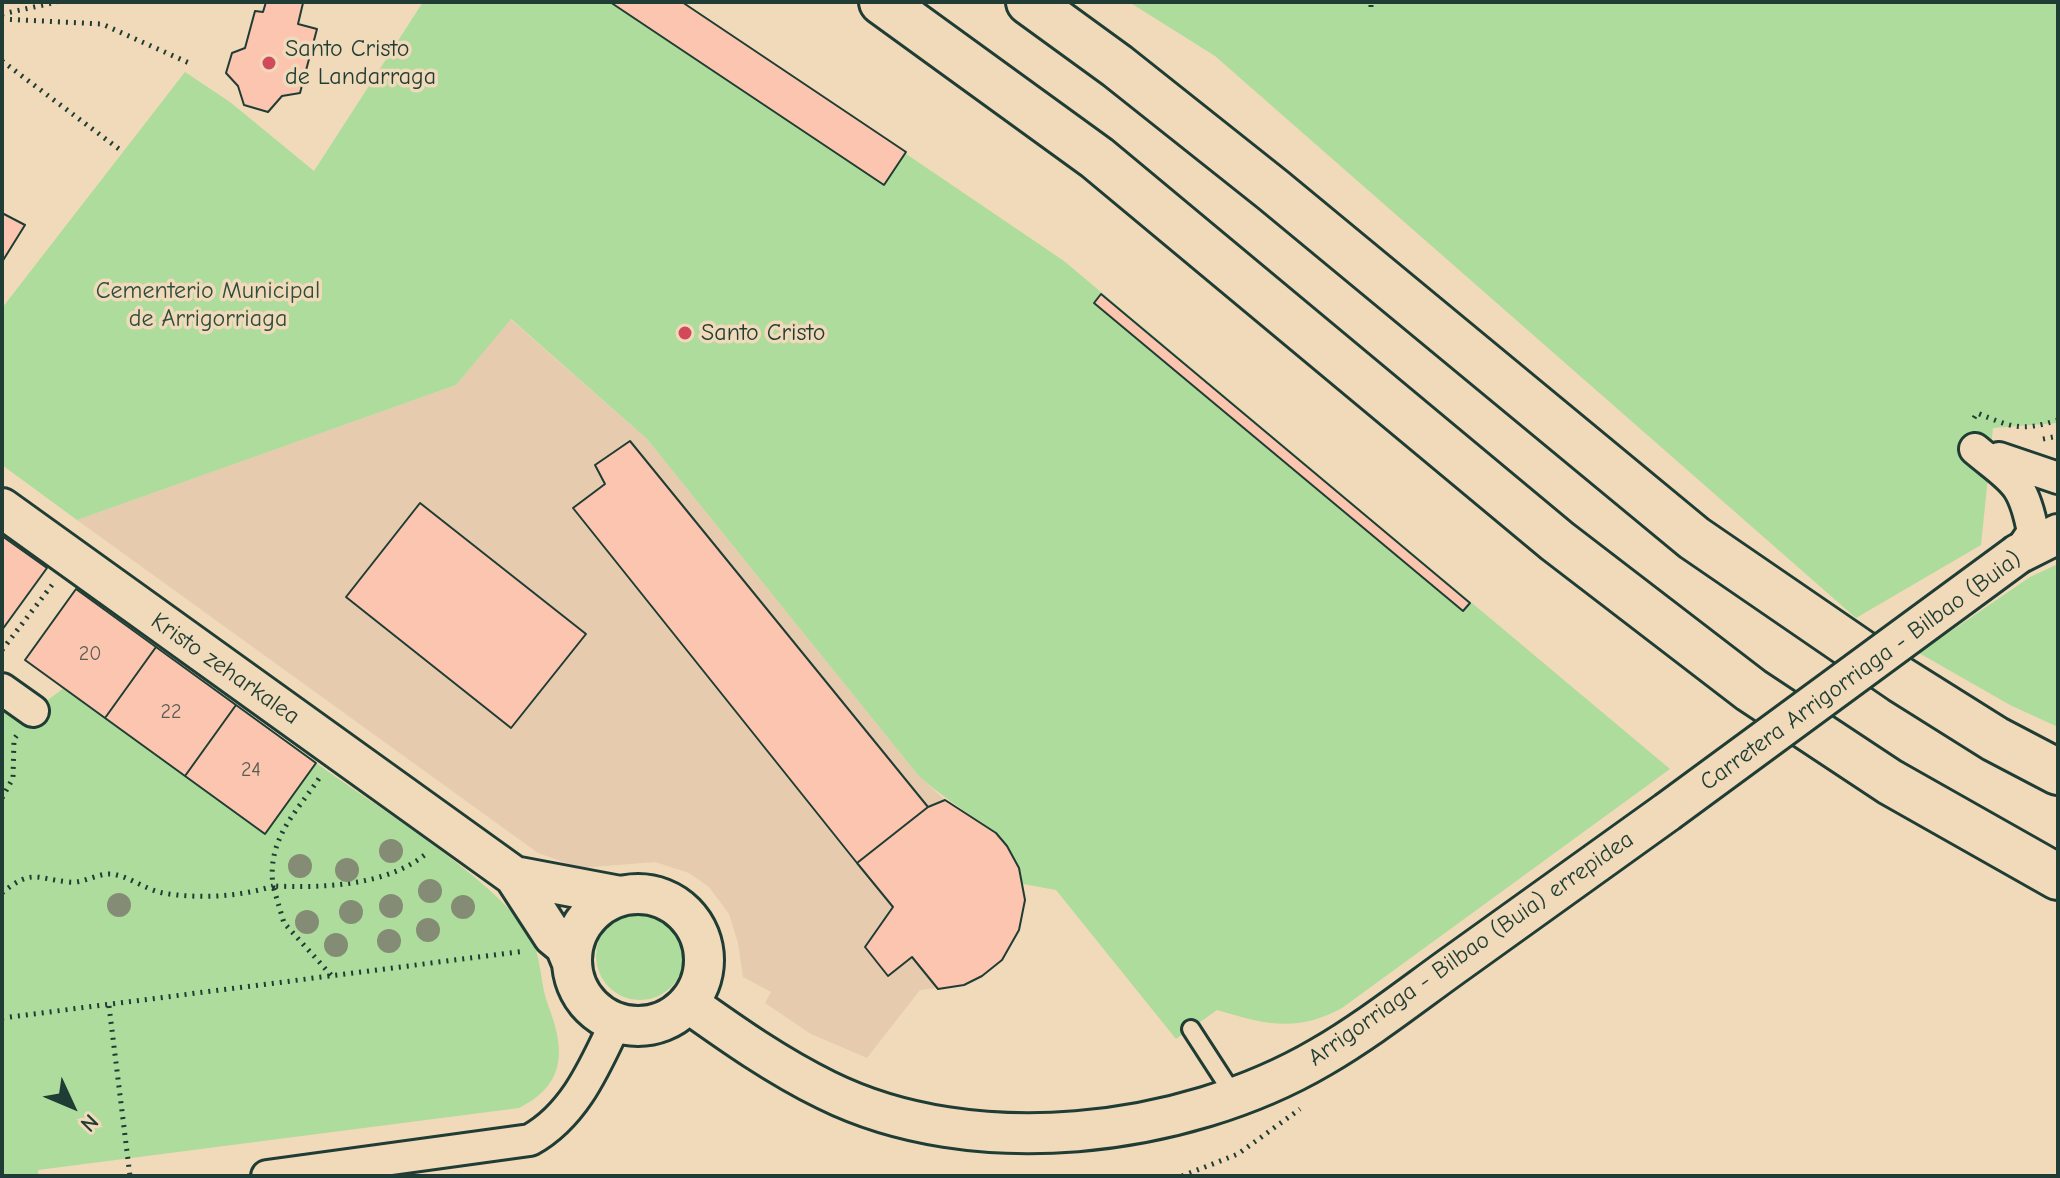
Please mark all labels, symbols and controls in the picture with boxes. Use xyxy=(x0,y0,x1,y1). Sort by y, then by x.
place label: Santo Cristo de Landarraga xyxy=(285,35,436,91)
marker: Santo Cristo de Landarraga xyxy=(260,54,278,72)
park label: Cementerio Municipal de Arrigorriaga xyxy=(96,277,320,333)
place label: Santo Cristo xyxy=(701,319,825,347)
marker: Santo Cristo xyxy=(676,324,694,342)
street label: Carretera Arrigorriaga - Bilbao (Buia) xyxy=(1695,545,2027,797)
street label: Kristo zeharkalea xyxy=(145,607,305,731)
house number: 20 xyxy=(79,642,101,666)
house number: 22 xyxy=(161,700,181,724)
house number: 24 xyxy=(241,758,261,782)
street label: Arrigorriaga - Bilbao (Buia) errepidea xyxy=(1303,825,1639,1073)
north arrow xyxy=(32,1066,112,1146)
text: N xyxy=(75,1108,104,1137)

